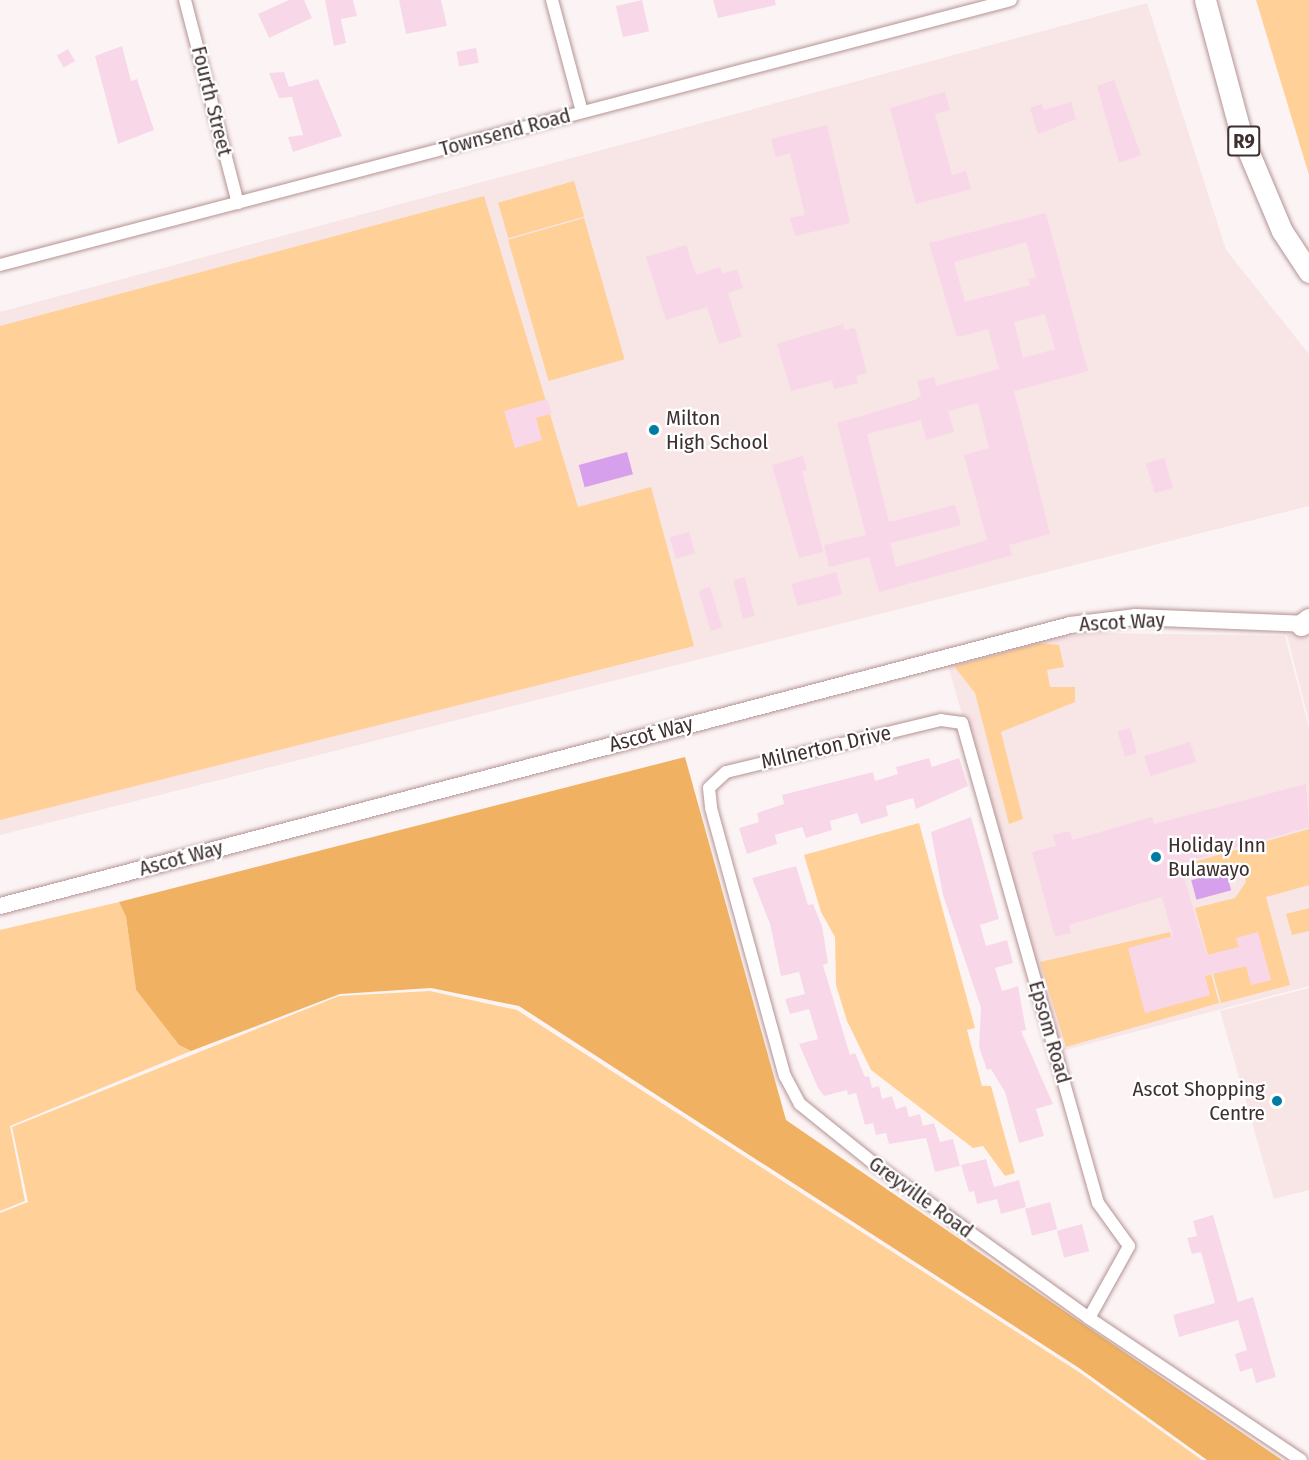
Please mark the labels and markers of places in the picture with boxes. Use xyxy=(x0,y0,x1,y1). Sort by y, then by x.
place label: Milton High School xyxy=(666,405,768,455)
marker: Milton High School xyxy=(647,423,661,437)
place label: Holiday Inn Bulawayo xyxy=(1168,832,1266,882)
marker: Holiday Inn Bulawayo xyxy=(1149,850,1163,864)
place label: Ascot Shopping Centre xyxy=(1132,1076,1265,1126)
marker: Ascot Shopping Centre xyxy=(1270,1094,1284,1108)

